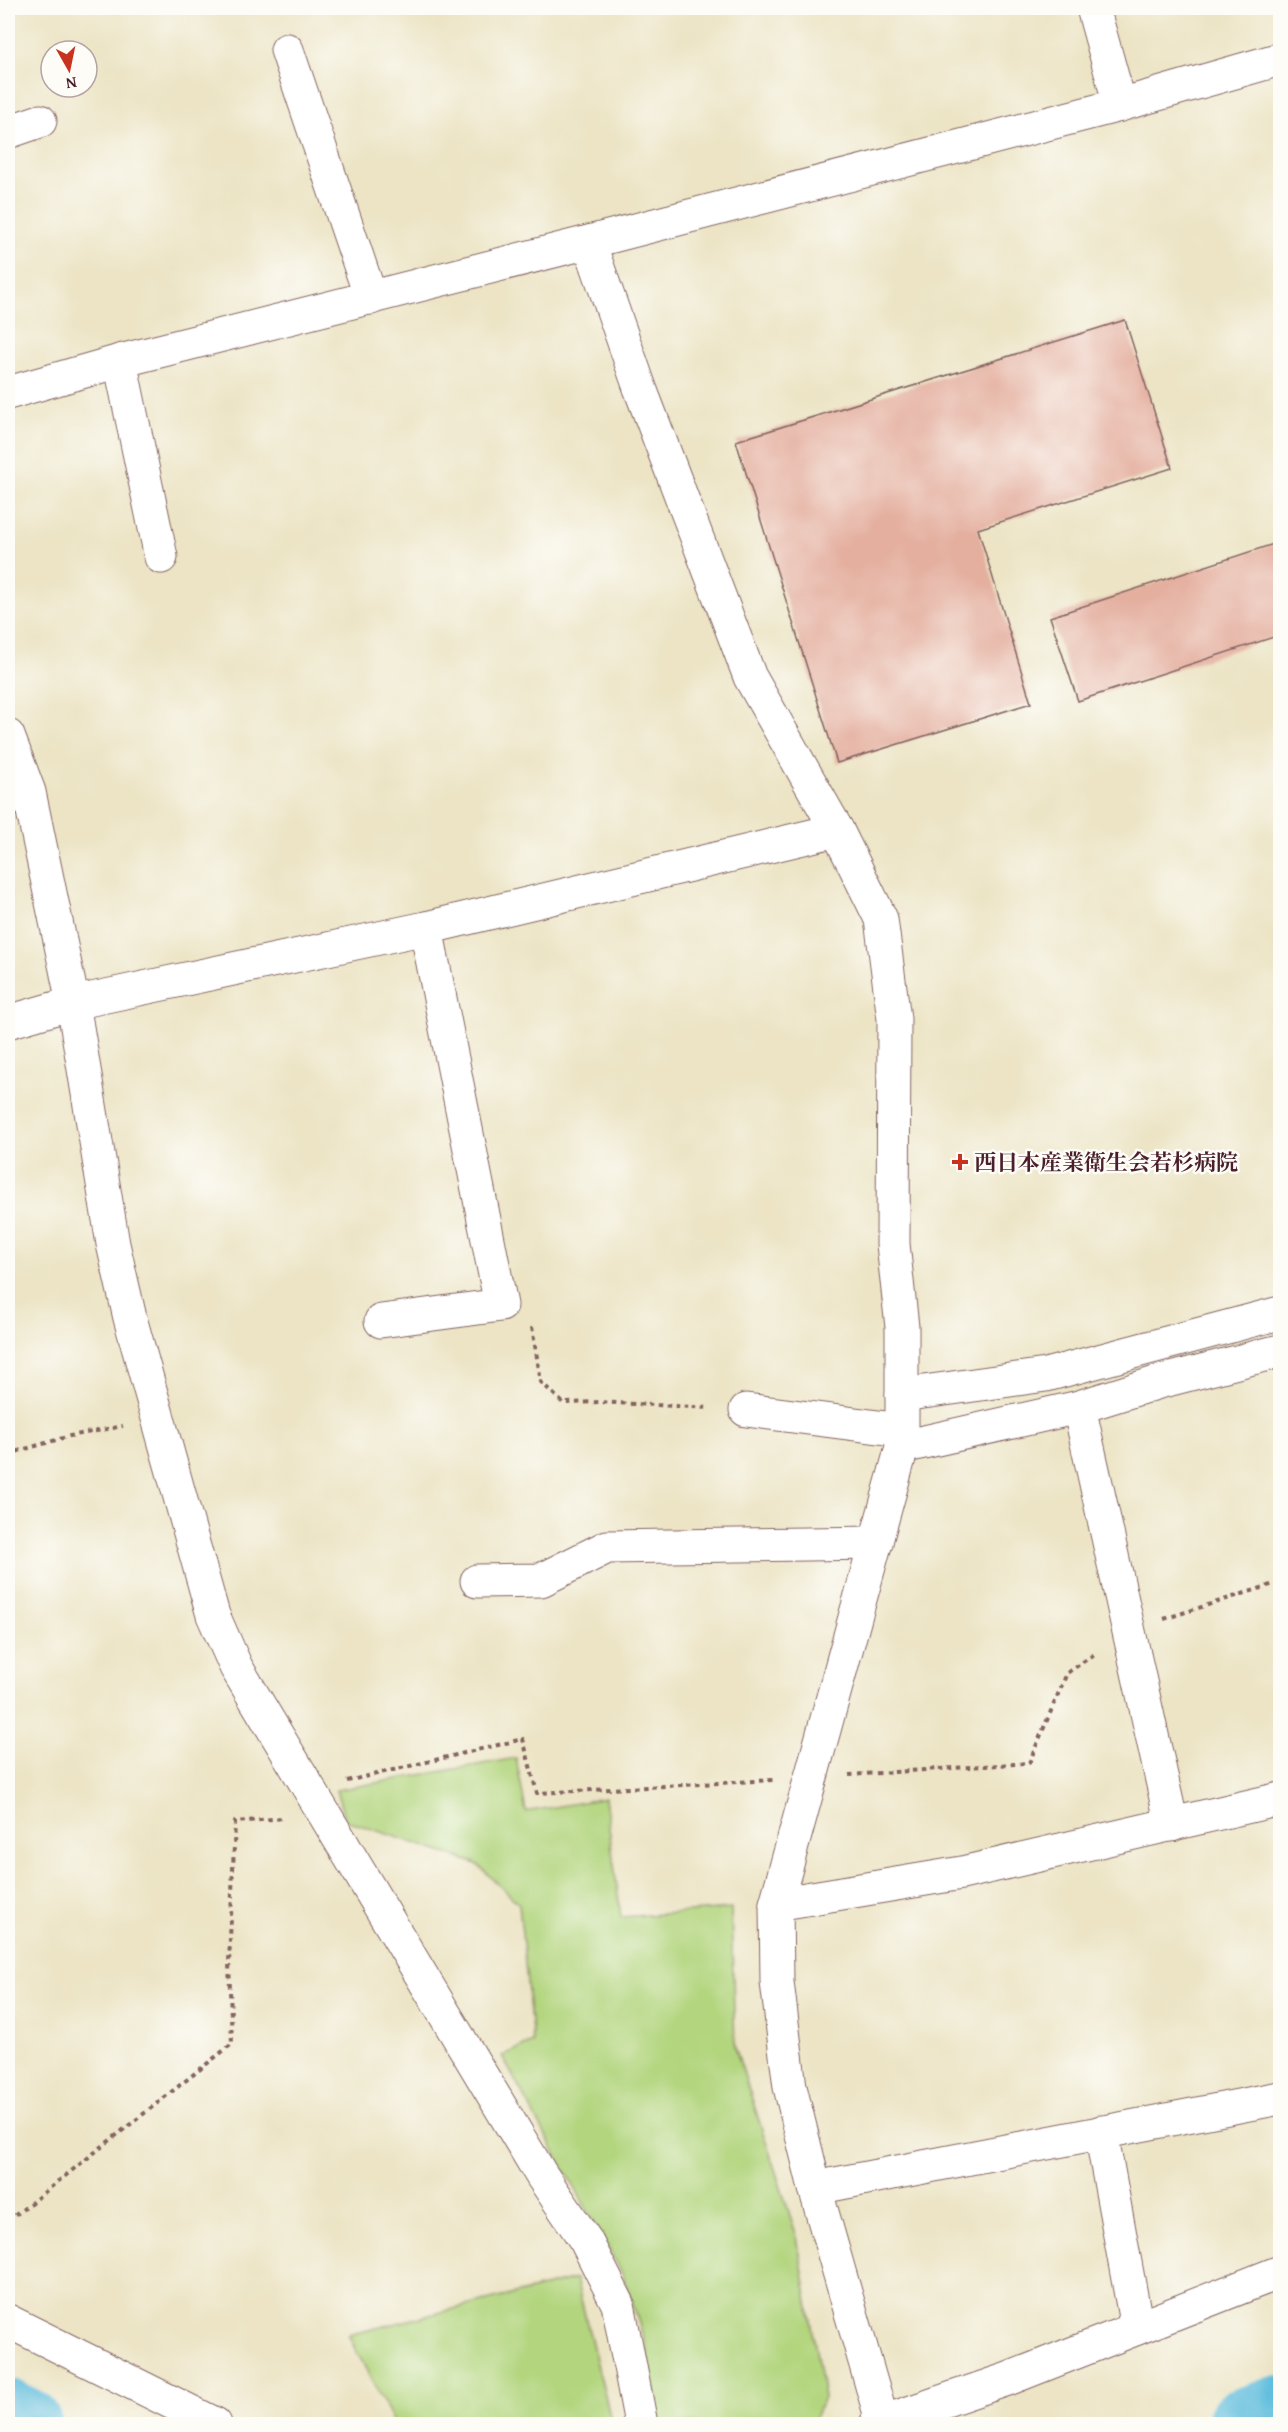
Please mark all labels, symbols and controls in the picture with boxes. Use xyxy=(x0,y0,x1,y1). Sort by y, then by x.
north arrow xyxy=(39,39,99,99)
text: N xyxy=(64,71,79,97)
place label: 西日本産業衛生会若杉病院 xyxy=(974,1146,1238,1178)
marker: 西日本産業衛生会若杉病院 xyxy=(951,1153,969,1171)

